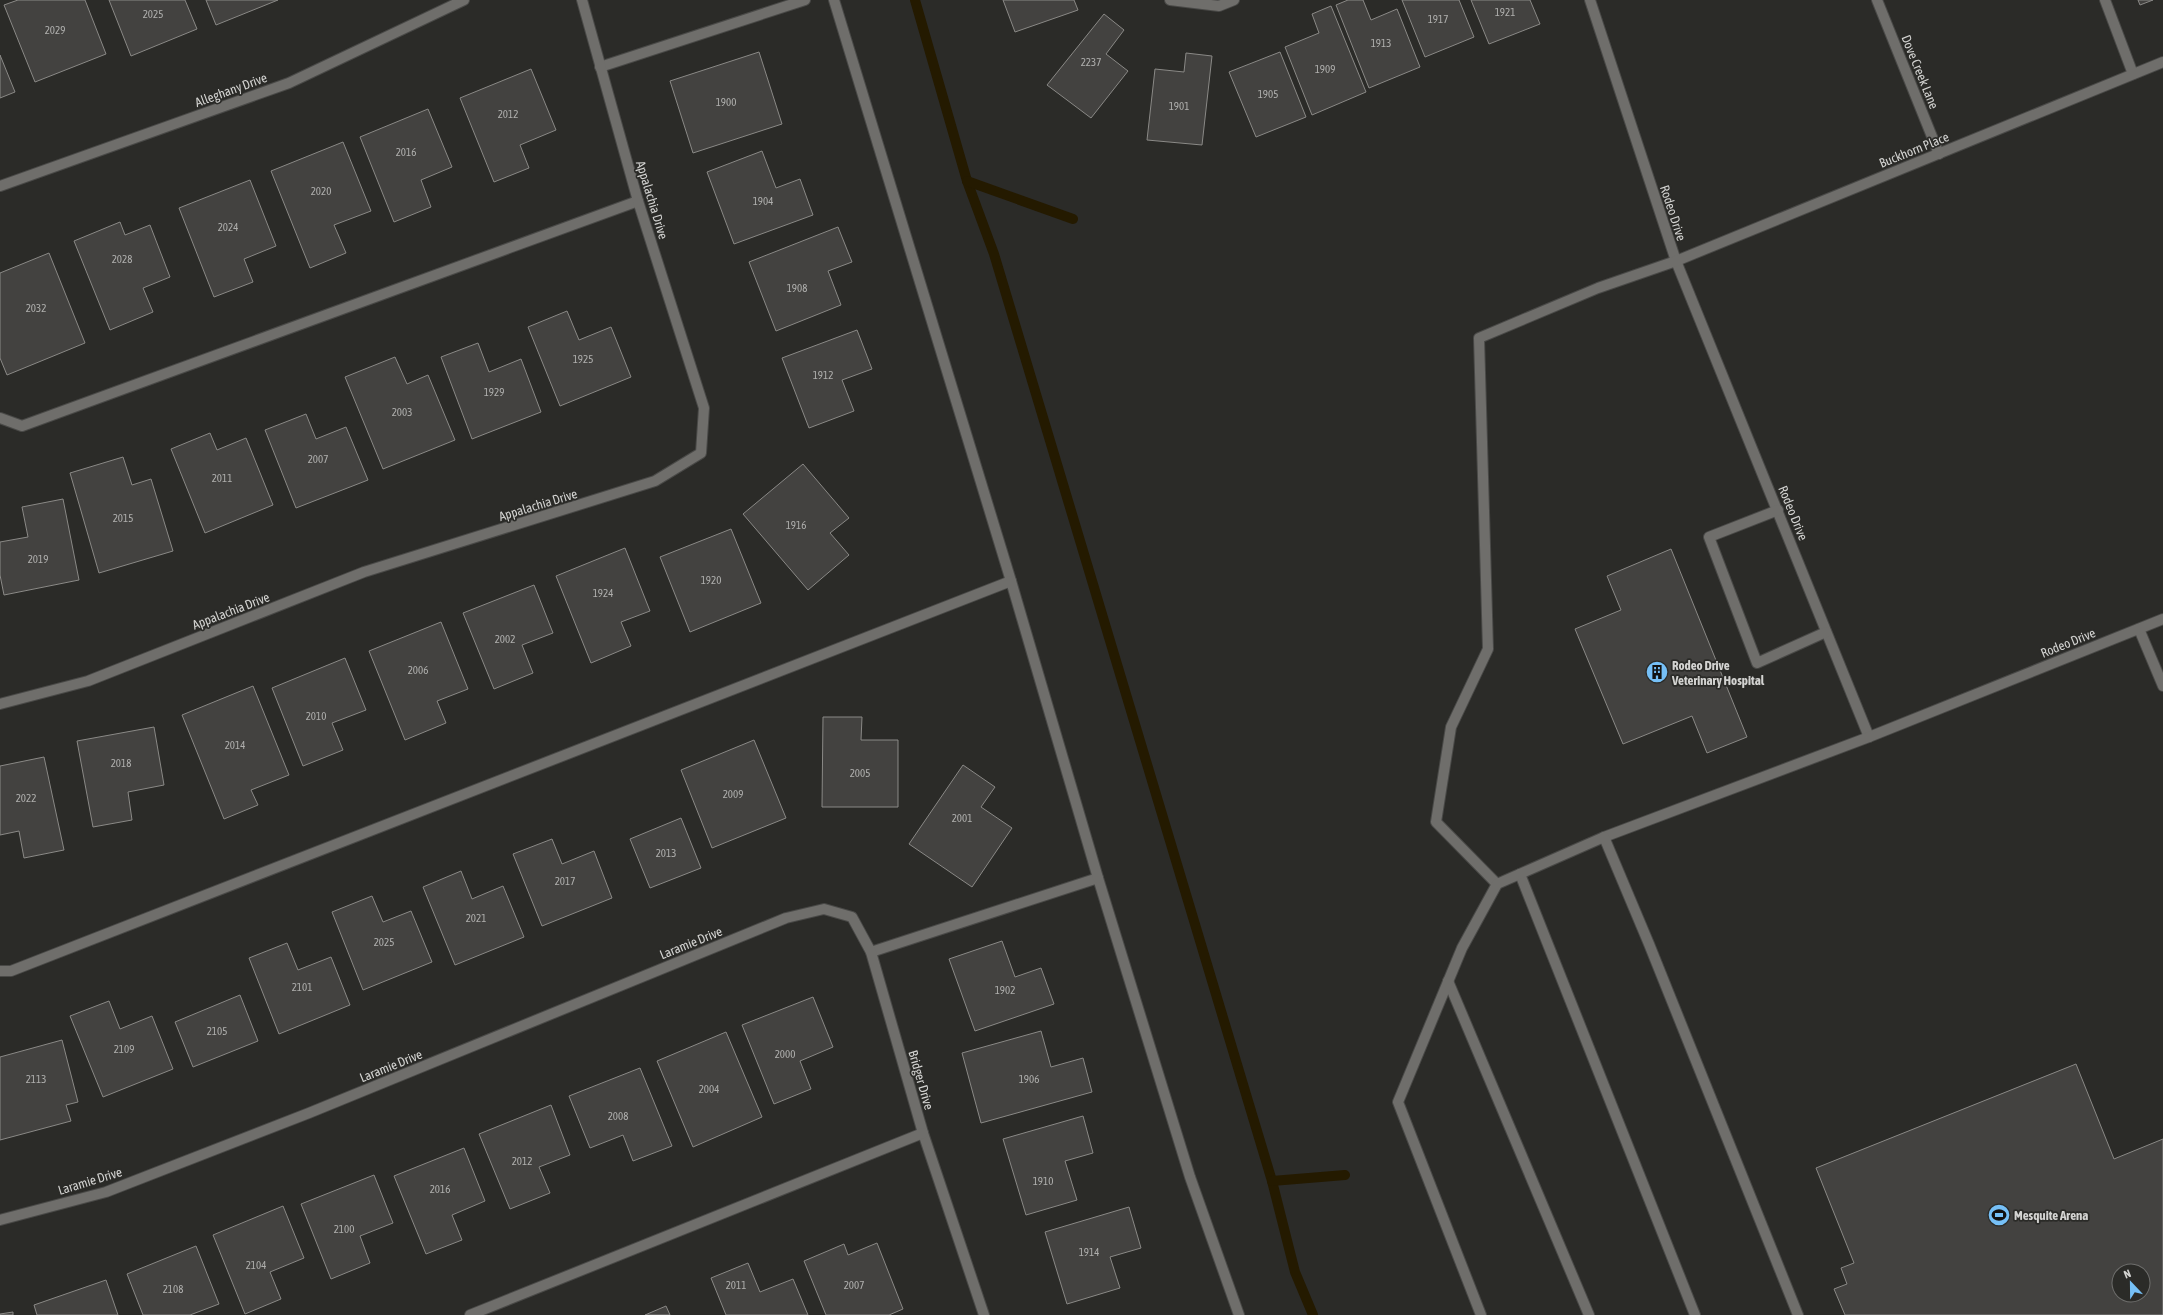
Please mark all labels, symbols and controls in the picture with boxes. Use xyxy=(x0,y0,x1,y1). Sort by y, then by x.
house number: 1921 xyxy=(1495,6,1515,18)
house number: 2025 xyxy=(143,8,163,20)
house number: 1917 xyxy=(1428,13,1448,25)
house number: 2029 xyxy=(45,24,65,36)
street label: Dove Creek Lane xyxy=(1898,33,1942,111)
house number: 1913 xyxy=(1371,37,1391,49)
house number: 2237 xyxy=(1081,56,1101,68)
house number: 1909 xyxy=(1315,63,1335,75)
street label: Alleghany Drive xyxy=(193,70,269,110)
house number: 1905 xyxy=(1258,88,1278,100)
house number: 1900 xyxy=(716,96,736,108)
house number: 1901 xyxy=(1169,100,1189,112)
house number: 2012 xyxy=(498,108,518,120)
street label: Buckhorn Place xyxy=(1877,129,1951,171)
house number: 2016 xyxy=(396,146,416,158)
street label: Appalachia Drive xyxy=(633,159,671,241)
street label: Rodeo Drive xyxy=(1657,183,1689,243)
house number: 2020 xyxy=(311,185,331,197)
house number: 1904 xyxy=(753,195,773,207)
house number: 2024 xyxy=(218,221,238,233)
house number: 2028 xyxy=(112,253,132,265)
house number: 1908 xyxy=(787,282,807,294)
house number: 2032 xyxy=(26,302,46,314)
house number: 1925 xyxy=(573,353,593,365)
house number: 1912 xyxy=(813,369,833,381)
house number: 1929 xyxy=(484,386,504,398)
house number: 2003 xyxy=(392,406,412,418)
house number: 2007 xyxy=(308,453,328,465)
house number: 2011 xyxy=(212,472,232,484)
street label: Rodeo Drive xyxy=(1775,483,1811,543)
street label: Appalachia Drive xyxy=(497,486,579,524)
house number: 2015 xyxy=(113,512,133,524)
house number: 1916 xyxy=(786,519,806,531)
house number: 2019 xyxy=(28,553,48,565)
house number: 1920 xyxy=(701,574,721,586)
house number: 1924 xyxy=(593,587,613,599)
street label: Appalachia Drive xyxy=(190,589,272,633)
street label: Rodeo Drive xyxy=(2038,625,2098,661)
house number: 2002 xyxy=(495,633,515,645)
place label: Rodeo Drive Veterinary Hospital xyxy=(1671,658,1765,688)
building icon: Rodeo Drive Veterinary Hospital xyxy=(1644,659,1670,685)
house number: 2006 xyxy=(408,664,428,676)
house number: 2010 xyxy=(306,710,326,722)
house number: 2014 xyxy=(225,739,245,751)
house number: 2018 xyxy=(111,757,131,769)
house number: 2005 xyxy=(850,767,870,779)
house number: 2009 xyxy=(723,788,743,800)
house number: 2022 xyxy=(16,792,36,804)
house number: 2001 xyxy=(952,812,972,824)
house number: 2013 xyxy=(656,847,676,859)
house number: 2017 xyxy=(555,875,575,887)
house number: 2021 xyxy=(466,912,486,924)
street label: Laramie Drive xyxy=(658,924,724,962)
house number: 2025 xyxy=(374,936,394,948)
house number: 2101 xyxy=(292,981,312,993)
house number: 1902 xyxy=(995,984,1015,996)
house number: 2105 xyxy=(207,1025,227,1037)
house number: 2109 xyxy=(114,1043,134,1055)
street label: Laramie Drive xyxy=(358,1047,424,1085)
house number: 2000 xyxy=(775,1048,795,1060)
street label: Bridger Drive xyxy=(905,1049,937,1112)
house number: 2113 xyxy=(26,1073,46,1085)
house number: 1906 xyxy=(1019,1073,1039,1085)
house number: 2004 xyxy=(699,1083,719,1095)
house number: 2008 xyxy=(608,1110,628,1122)
house number: 2012 xyxy=(512,1155,532,1167)
street label: Laramie Drive xyxy=(56,1164,124,1198)
house number: 1910 xyxy=(1033,1175,1053,1187)
house number: 2016 xyxy=(430,1183,450,1195)
sports icon: Mesquite Arena xyxy=(1986,1202,2012,1228)
place label: Mesquite Arena xyxy=(2014,1208,2088,1223)
house number: 2100 xyxy=(334,1223,354,1235)
house number: 1914 xyxy=(1079,1246,1099,1258)
house number: 2104 xyxy=(246,1259,266,1271)
north arrow xyxy=(2111,1263,2151,1303)
text: N xyxy=(2122,1267,2133,1281)
house number: 2011 xyxy=(726,1279,746,1291)
house number: 2007 xyxy=(844,1279,864,1291)
house number: 2108 xyxy=(163,1283,183,1295)

